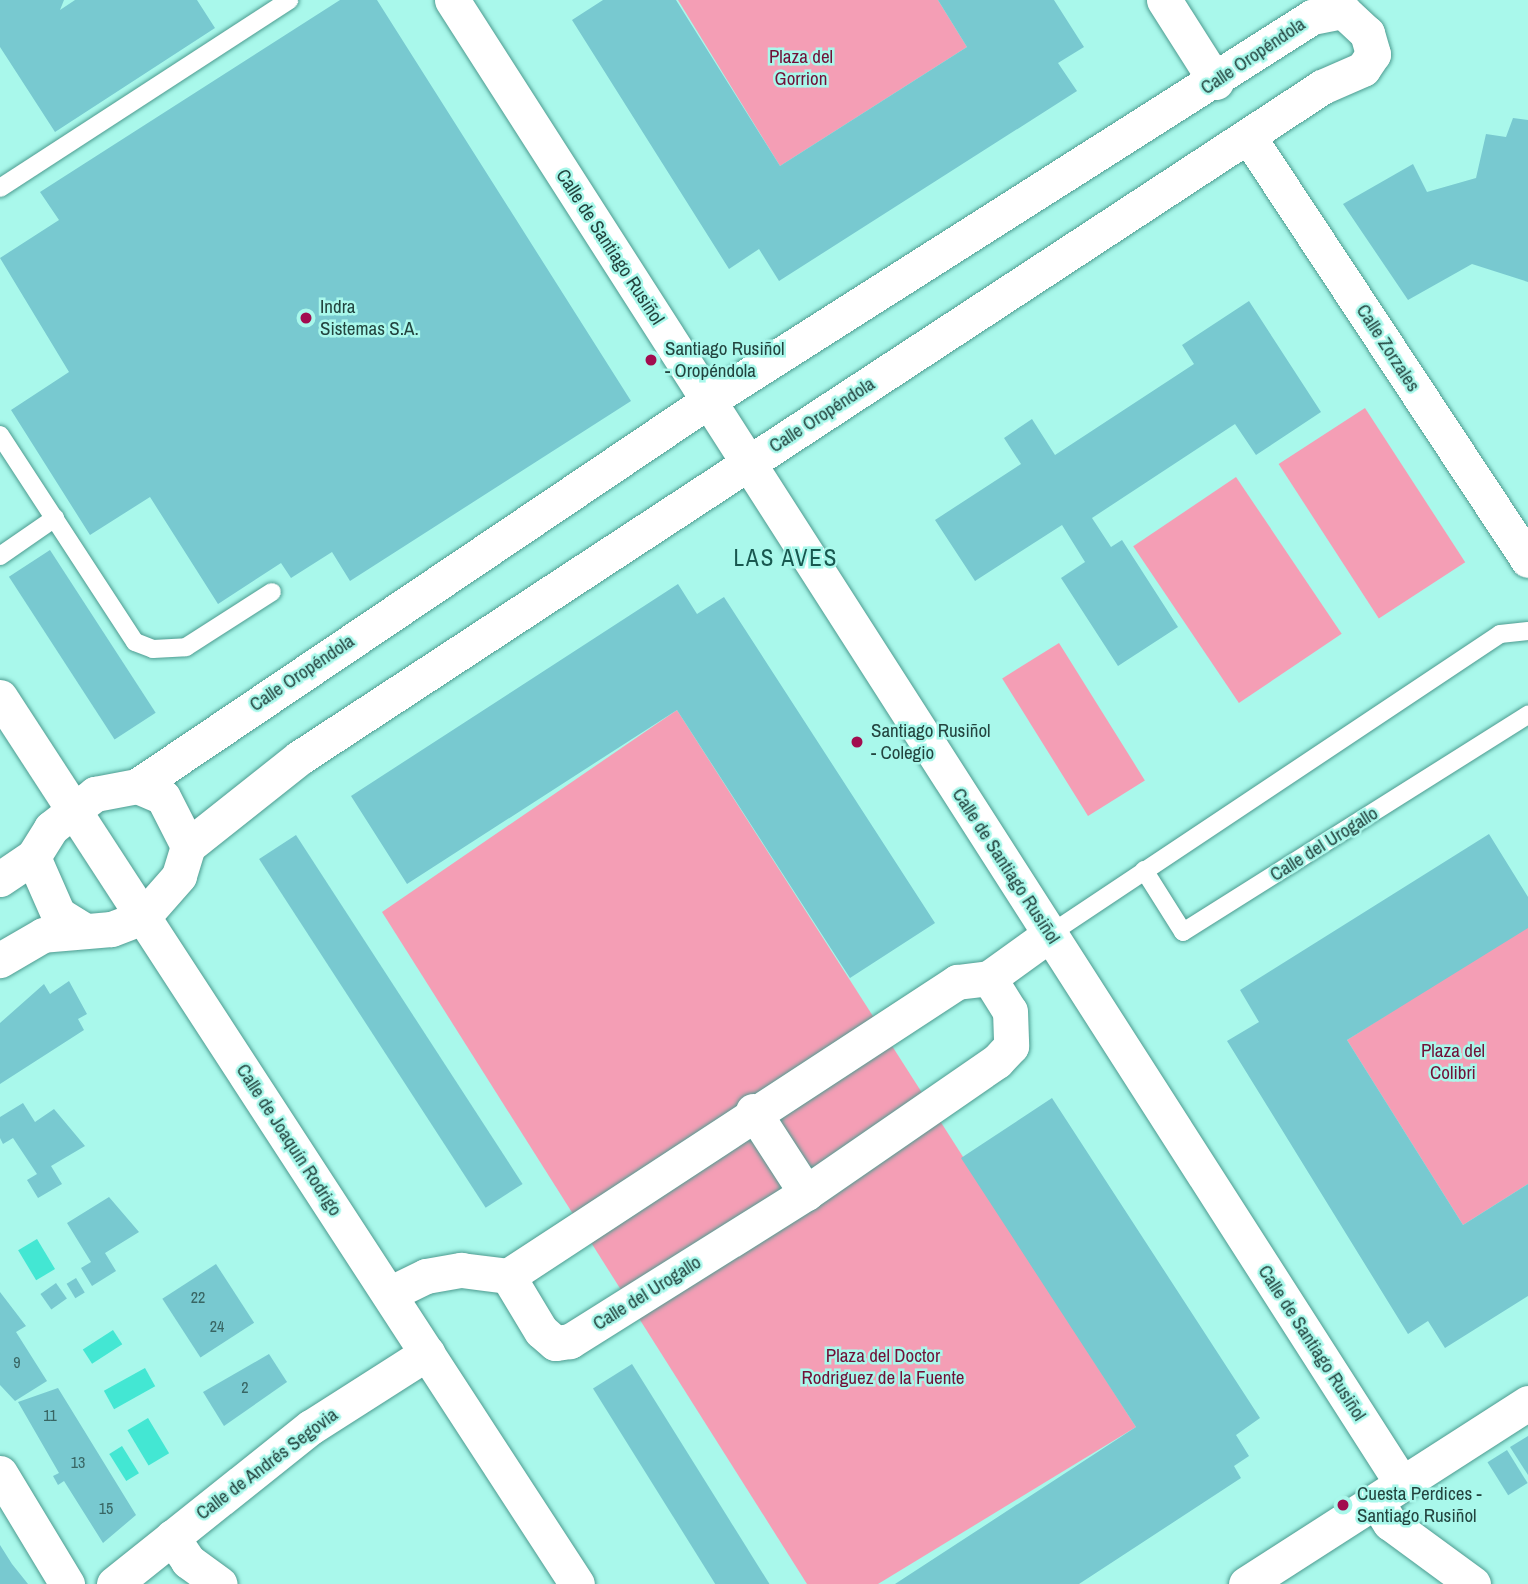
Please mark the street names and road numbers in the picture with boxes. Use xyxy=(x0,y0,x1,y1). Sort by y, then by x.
street label: Calle Oropéndola xyxy=(1196,13,1310,99)
street label: Calle de Santiago Rusiñol xyxy=(551,165,669,329)
street label: Calle Zorzales xyxy=(1351,300,1425,396)
street label: Calle Oropéndola xyxy=(765,372,879,458)
street label: Calle Oropéndola xyxy=(245,630,359,716)
street label: Calle de Santiago Rusiñol xyxy=(947,784,1065,948)
street label: Calle del Urogallo xyxy=(1266,802,1382,886)
street label: Calle de Joaquín Rodrigo xyxy=(231,1060,347,1220)
street label: Calle del Urogallo xyxy=(589,1251,705,1335)
street label: Calle de Santiago Rusiñol xyxy=(1253,1261,1371,1425)
street label: Calle de Andrés Segovia xyxy=(191,1403,343,1525)

